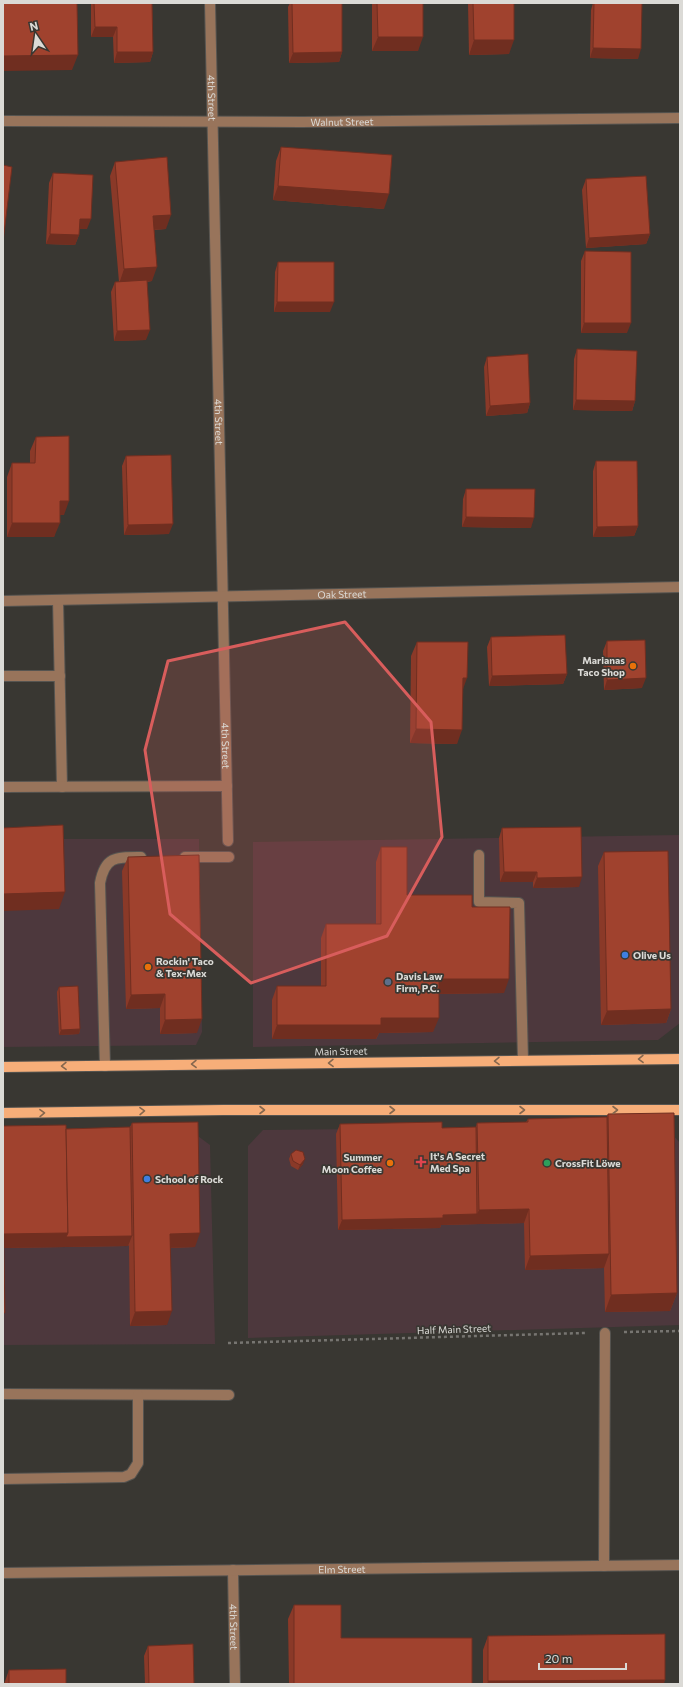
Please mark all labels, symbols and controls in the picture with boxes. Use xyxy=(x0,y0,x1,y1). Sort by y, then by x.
north arrow xyxy=(16,16,56,56)
text: N xyxy=(28,19,39,33)
street label: 4th Street xyxy=(206,75,219,121)
street label: Walnut Street xyxy=(310,115,374,128)
street label: 4th Street xyxy=(213,399,225,445)
street label: Oak Street xyxy=(317,587,367,600)
place label: Marianas Taco Shop xyxy=(578,654,625,678)
marker: Marianas Taco Shop xyxy=(628,661,638,671)
street label: 4th Street xyxy=(219,723,232,769)
place label: Olive Us xyxy=(633,949,671,961)
marker: Olive Us xyxy=(620,950,630,960)
place label: Rockin' Taco & Tex-Mex xyxy=(156,955,214,979)
marker: Rockin' Taco & Tex-Mex xyxy=(143,962,153,972)
place label: Davis Law Firm, P.C. xyxy=(396,970,443,994)
marker: Davis Law Firm, P.C. xyxy=(383,977,393,987)
street label: Main Street xyxy=(314,1045,368,1057)
one-way arrow xyxy=(638,1055,644,1063)
one-way arrow xyxy=(494,1057,500,1065)
one-way arrow xyxy=(328,1059,334,1067)
one-way arrow xyxy=(191,1060,197,1068)
one-way arrow xyxy=(61,1062,67,1070)
one-way arrow xyxy=(259,1106,265,1114)
one-way arrow xyxy=(389,1106,395,1114)
one-way arrow xyxy=(519,1106,525,1114)
one-way arrow xyxy=(612,1106,618,1114)
one-way arrow xyxy=(139,1107,145,1115)
one-way arrow xyxy=(39,1108,45,1117)
place label: It's A Secret Med Spa xyxy=(430,1150,485,1174)
place label: Summer Moon Coffee xyxy=(322,1151,382,1175)
marker: It's A Secret Med Spa xyxy=(415,1156,427,1168)
place label: CrossFit Löwe xyxy=(555,1157,621,1169)
marker: Summer Moon Coffee xyxy=(385,1158,395,1168)
marker: CrossFit Löwe xyxy=(542,1158,552,1168)
place label: School of Rock xyxy=(155,1173,224,1185)
marker: School of Rock xyxy=(142,1174,152,1184)
street label: Half Main Street xyxy=(417,1322,491,1336)
street label: Elm Street xyxy=(318,1563,366,1575)
street label: 4th Street xyxy=(228,1604,240,1650)
scale bar xyxy=(539,1645,626,1671)
text: 20 m xyxy=(545,1651,572,1665)

